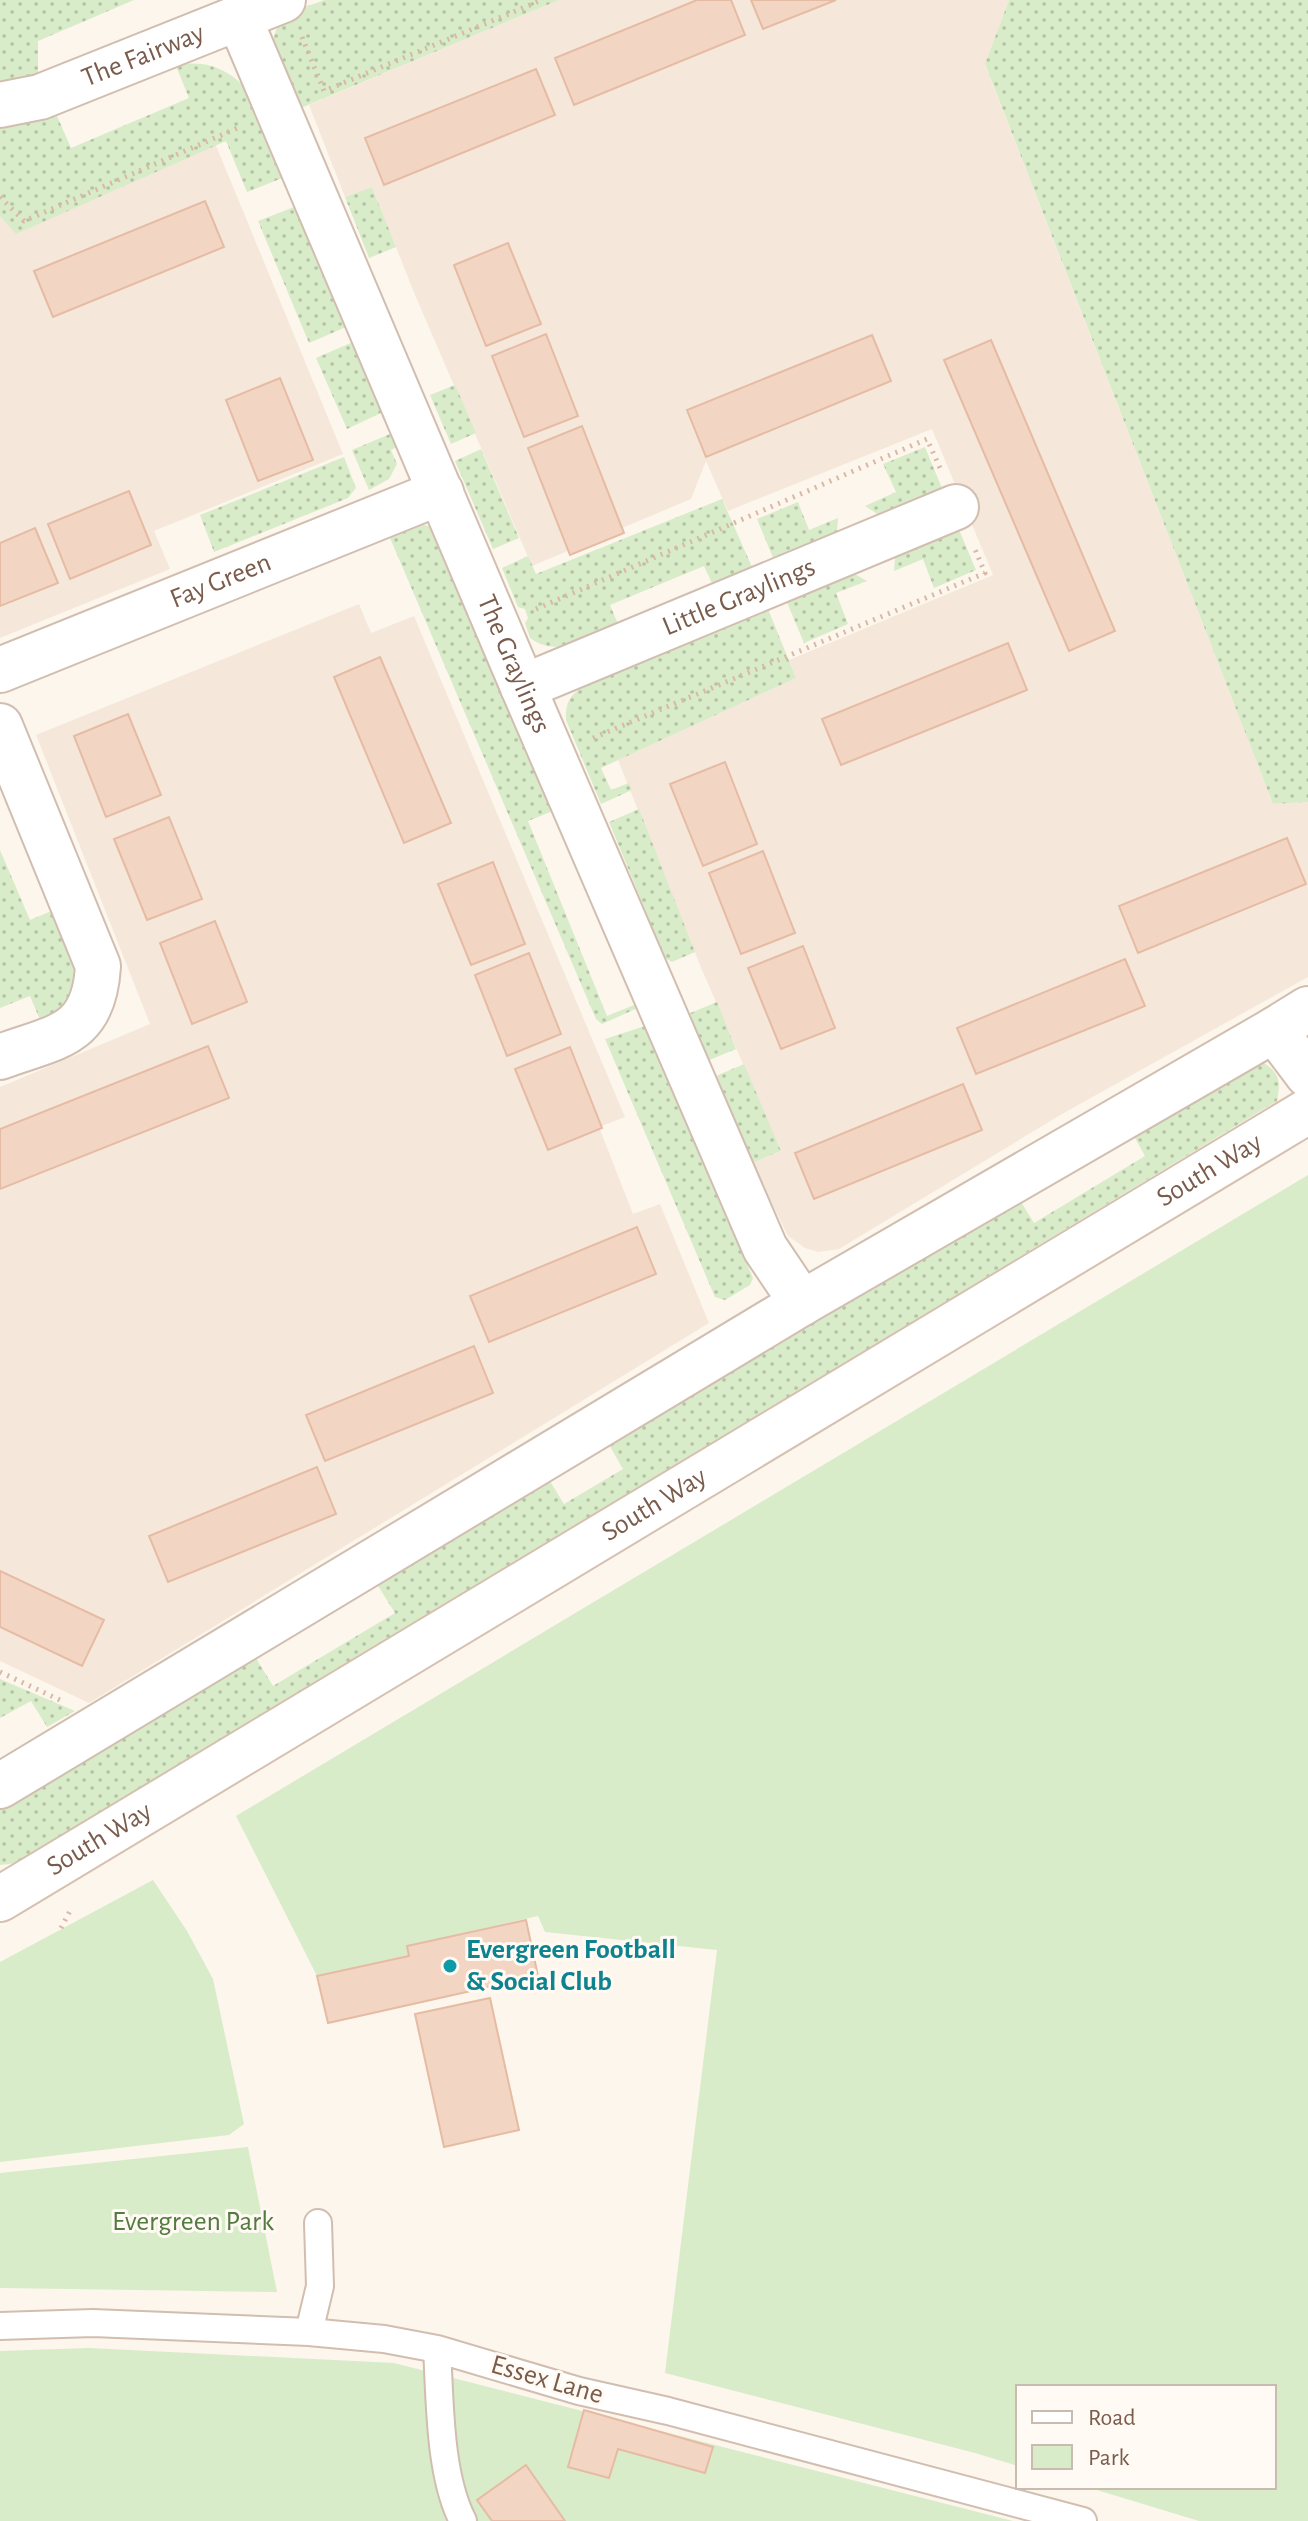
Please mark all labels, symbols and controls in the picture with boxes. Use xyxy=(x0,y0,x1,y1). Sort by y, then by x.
street label: The Fairway xyxy=(78,19,208,93)
street label: Fay Green xyxy=(166,548,275,614)
street label: Little Graylings xyxy=(659,553,819,641)
street label: The Graylings xyxy=(472,591,555,737)
street label: South Way xyxy=(1152,1128,1267,1213)
street label: South Way xyxy=(597,1463,712,1547)
street label: South Way xyxy=(42,1797,157,1881)
place label: Evergreen Football & Social Club xyxy=(466,1936,676,1996)
marker: Evergreen Football & Social Club xyxy=(441,1957,459,1975)
park label: Evergreen Park xyxy=(112,2208,274,2236)
street label: Essex Lane xyxy=(488,2351,606,2409)
legend xyxy=(1016,2385,1276,2489)
text: Road xyxy=(1088,2406,1136,2430)
text: Park xyxy=(1088,2446,1129,2470)

